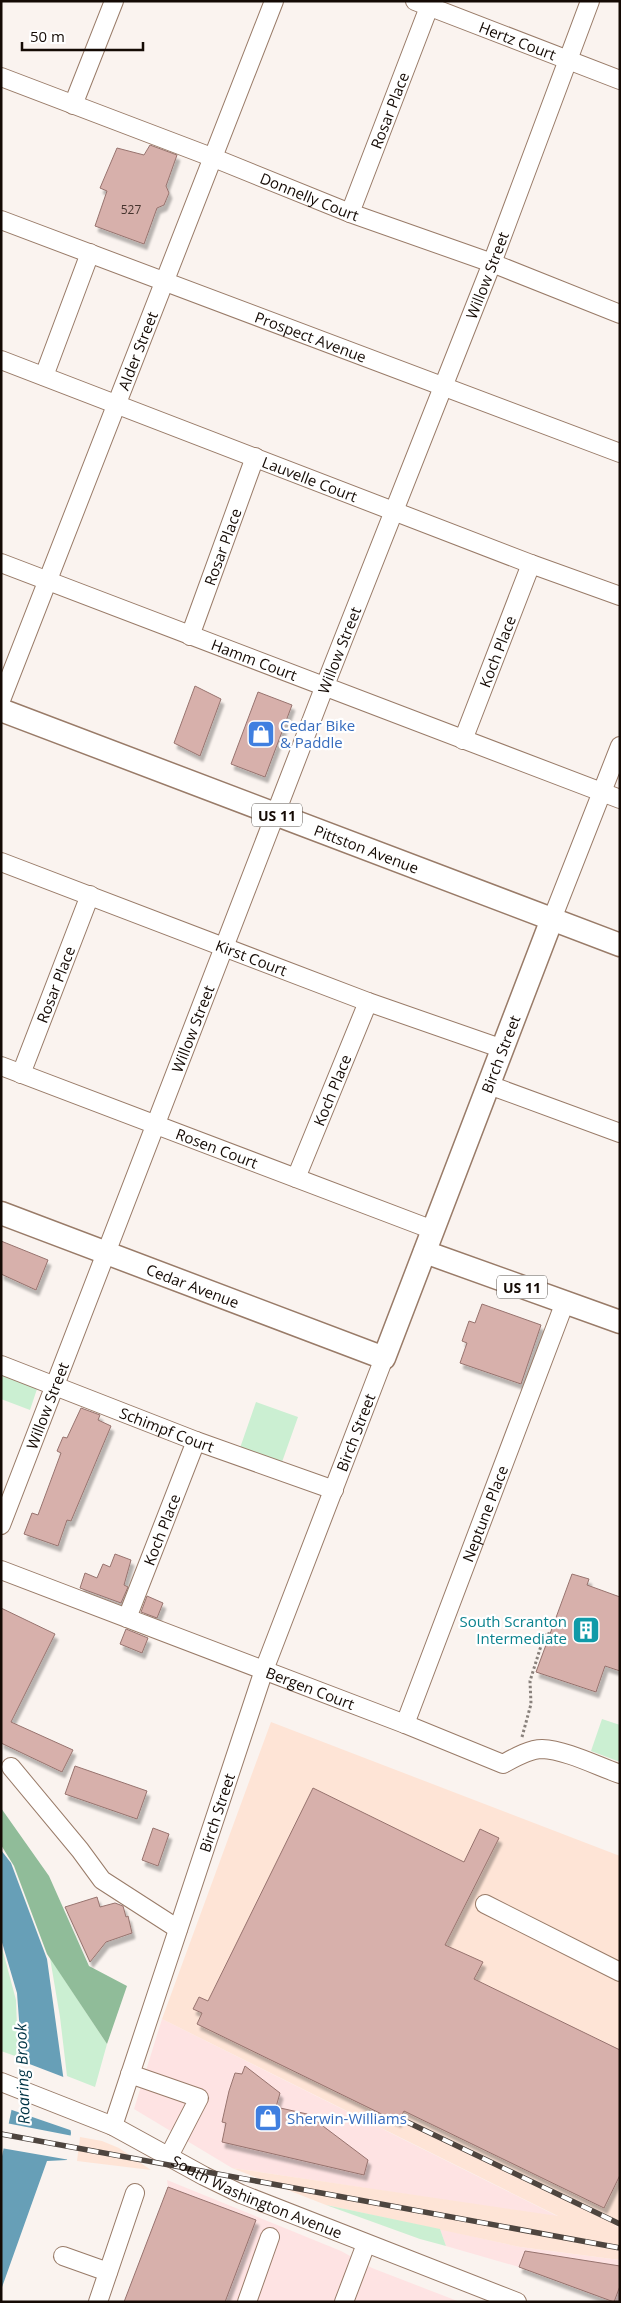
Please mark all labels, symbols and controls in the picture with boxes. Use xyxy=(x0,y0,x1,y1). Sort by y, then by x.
street label: Hertz Court xyxy=(476,17,559,64)
scale bar xyxy=(22,20,144,52)
text: 50 m xyxy=(30,26,65,46)
street label: Rosar Place xyxy=(366,69,413,152)
street label: Donnelly Court xyxy=(257,168,362,225)
house number: 527 xyxy=(121,201,141,218)
street label: Willow Street xyxy=(461,229,513,322)
street label: Prospect Avenue xyxy=(252,307,369,367)
street label: Alder Street xyxy=(113,308,162,393)
street label: Lauvelle Court xyxy=(259,452,360,506)
street label: Rosar Place xyxy=(199,505,246,588)
street label: Willow Street xyxy=(313,604,365,696)
street label: Koch Place xyxy=(474,613,520,690)
street label: Hamm Court xyxy=(208,634,300,685)
place label: Cedar Bike & Paddle xyxy=(280,715,355,752)
shop icon: Cedar Bike & Paddle xyxy=(246,719,276,749)
road number: US 11 xyxy=(252,804,302,826)
street label: Pittston Avenue xyxy=(311,820,422,878)
street label: Kirst Court xyxy=(213,935,290,980)
street label: Rosar Place xyxy=(32,943,79,1026)
street label: Willow Street xyxy=(167,982,218,1075)
street label: Birch Street xyxy=(476,1012,524,1096)
street label: Koch Place xyxy=(308,1051,355,1129)
street label: Rosen Court xyxy=(173,1123,261,1173)
street label: Cedar Avenue xyxy=(143,1259,242,1312)
road number: US 11 xyxy=(497,1275,547,1298)
street label: Willow Street xyxy=(21,1359,73,1452)
street label: Birch Street xyxy=(331,1391,379,1474)
street label: Schimpf Court xyxy=(117,1402,217,1457)
street label: Neptune Place xyxy=(457,1462,512,1565)
street label: Koch Place xyxy=(139,1491,184,1568)
place label: South Scranton Intermediate xyxy=(459,1611,567,1648)
building icon: South Scranton Intermediate xyxy=(571,1615,601,1645)
street label: Bergen Court xyxy=(263,1662,357,1714)
street label: Birch Street xyxy=(194,1771,239,1855)
water label: Roaring Brook xyxy=(9,2022,35,2125)
shop icon: Sherwin-Williams xyxy=(253,2103,283,2133)
place label: Sherwin-Williams xyxy=(287,2108,407,2128)
street label: South Washington Avenue xyxy=(168,2150,345,2243)

